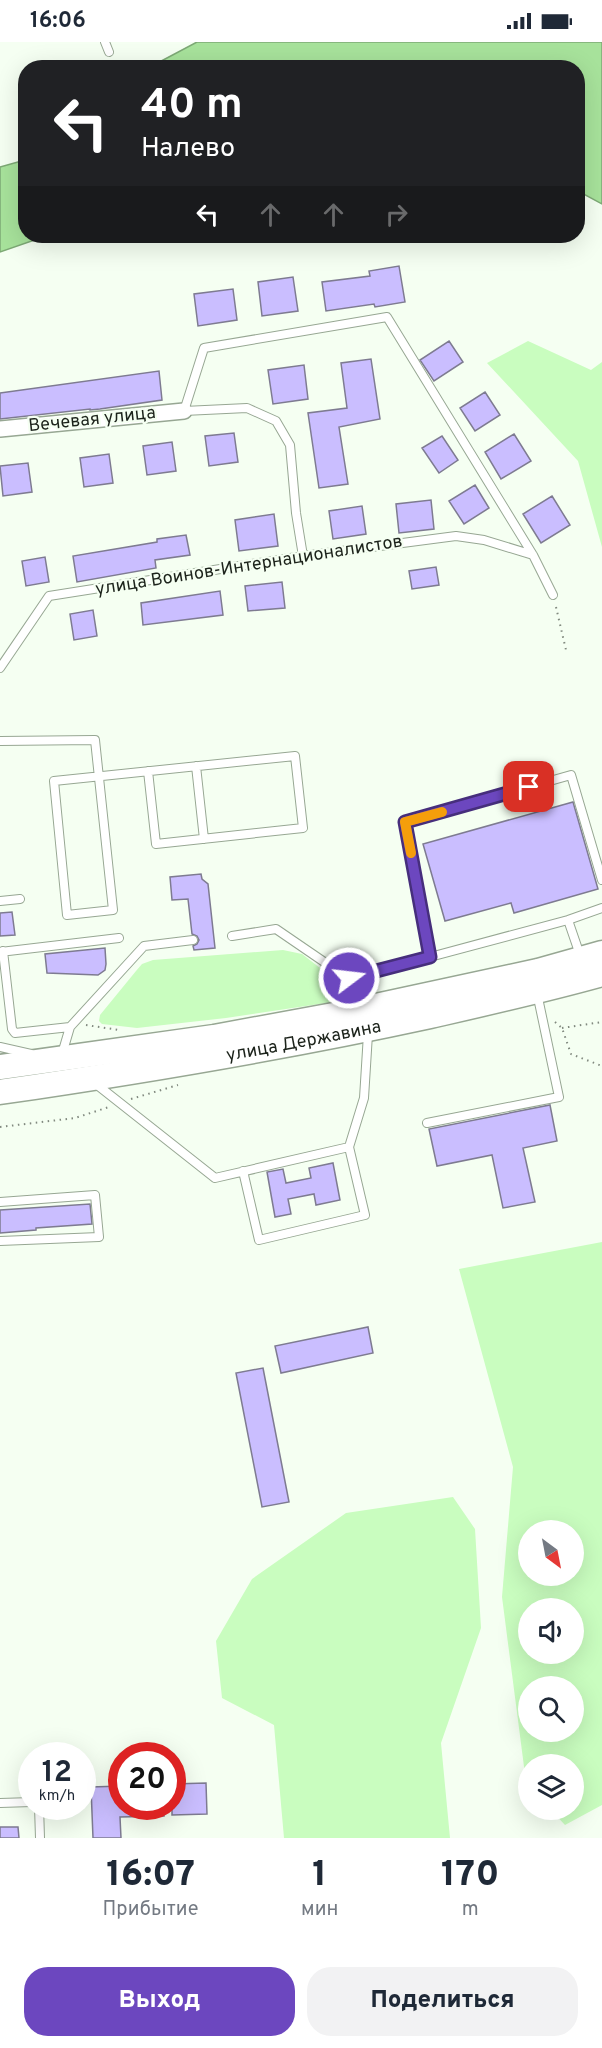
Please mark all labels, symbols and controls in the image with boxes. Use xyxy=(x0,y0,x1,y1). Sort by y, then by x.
text: 16:06 xyxy=(30,8,86,35)
text: 40 m xyxy=(141,80,243,133)
icon: left xyxy=(42,84,120,162)
text: Налево xyxy=(141,132,235,166)
icon: left xyxy=(191,198,224,231)
icon: ahead xyxy=(254,198,287,231)
icon: ahead xyxy=(317,198,350,231)
icon: right xyxy=(380,198,413,231)
street label: Вечевая улица xyxy=(27,402,157,438)
street label: улица Воинов-Интернационалистов xyxy=(94,530,404,602)
pin xyxy=(503,761,554,812)
icon: arrive xyxy=(512,770,545,803)
position arrow xyxy=(317,946,381,1010)
street label: улица Державина xyxy=(224,1015,383,1067)
north arrow xyxy=(518,1520,584,1586)
map controls xyxy=(518,1520,584,1820)
button: sound xyxy=(518,1598,584,1664)
button: search xyxy=(518,1676,584,1742)
speed limit sign: 20 xyxy=(108,1742,186,1820)
button: layers xyxy=(518,1754,584,1820)
text: 12 xyxy=(42,1755,72,1792)
text: km/h xyxy=(39,1787,75,1806)
text: 16:07 xyxy=(106,1853,195,1899)
text: 1 xyxy=(312,1853,327,1899)
text: 170 xyxy=(441,1853,499,1899)
text: Прибытие xyxy=(103,1897,199,1923)
text: мин xyxy=(301,1897,338,1923)
text: m xyxy=(462,1897,479,1923)
button: Выход xyxy=(24,1967,295,2036)
button: Поделиться xyxy=(307,1967,578,2036)

